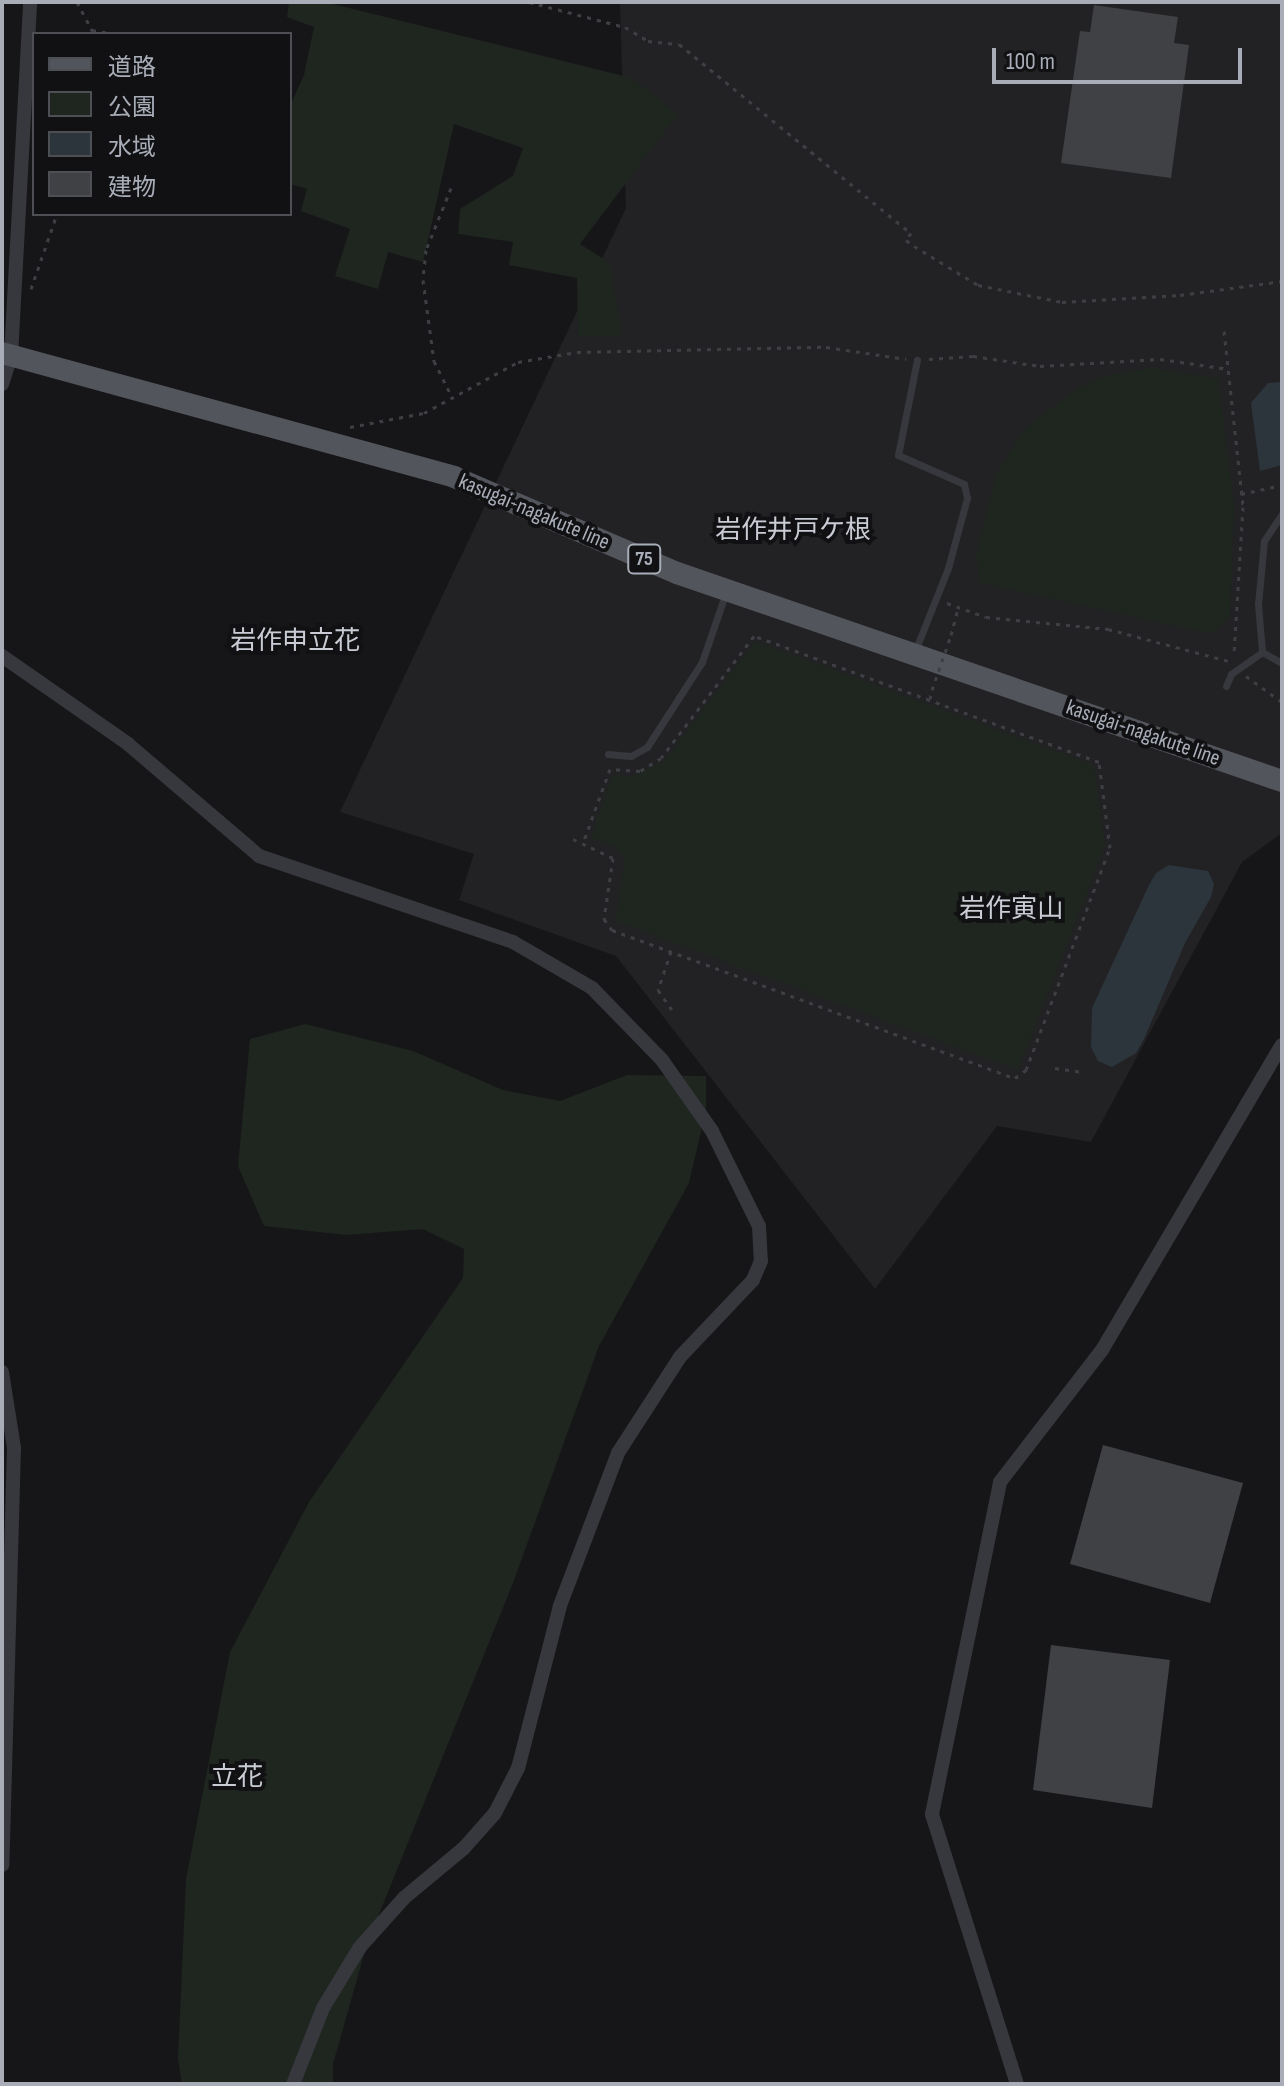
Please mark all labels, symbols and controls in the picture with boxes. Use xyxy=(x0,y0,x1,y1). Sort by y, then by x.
legend xyxy=(32,32,292,216)
scale bar xyxy=(996,32,1246,82)
text: 100 m xyxy=(1006,47,1055,76)
text: 道路 xyxy=(108,53,156,82)
text: 公園 xyxy=(108,93,156,122)
text: 水域 xyxy=(108,133,156,162)
text: 建物 xyxy=(108,173,156,202)
street label: kasugai-nagakute line xyxy=(455,468,613,556)
district label: 岩作井戸ケ根 xyxy=(715,515,871,547)
road number: 75 xyxy=(626,543,662,575)
district label: 岩作申立花 xyxy=(230,626,360,658)
street label: kasugai-nagakute line xyxy=(1062,694,1224,772)
district label: 岩作寅山 xyxy=(959,894,1063,926)
district label: 立花 xyxy=(211,1762,263,1794)

